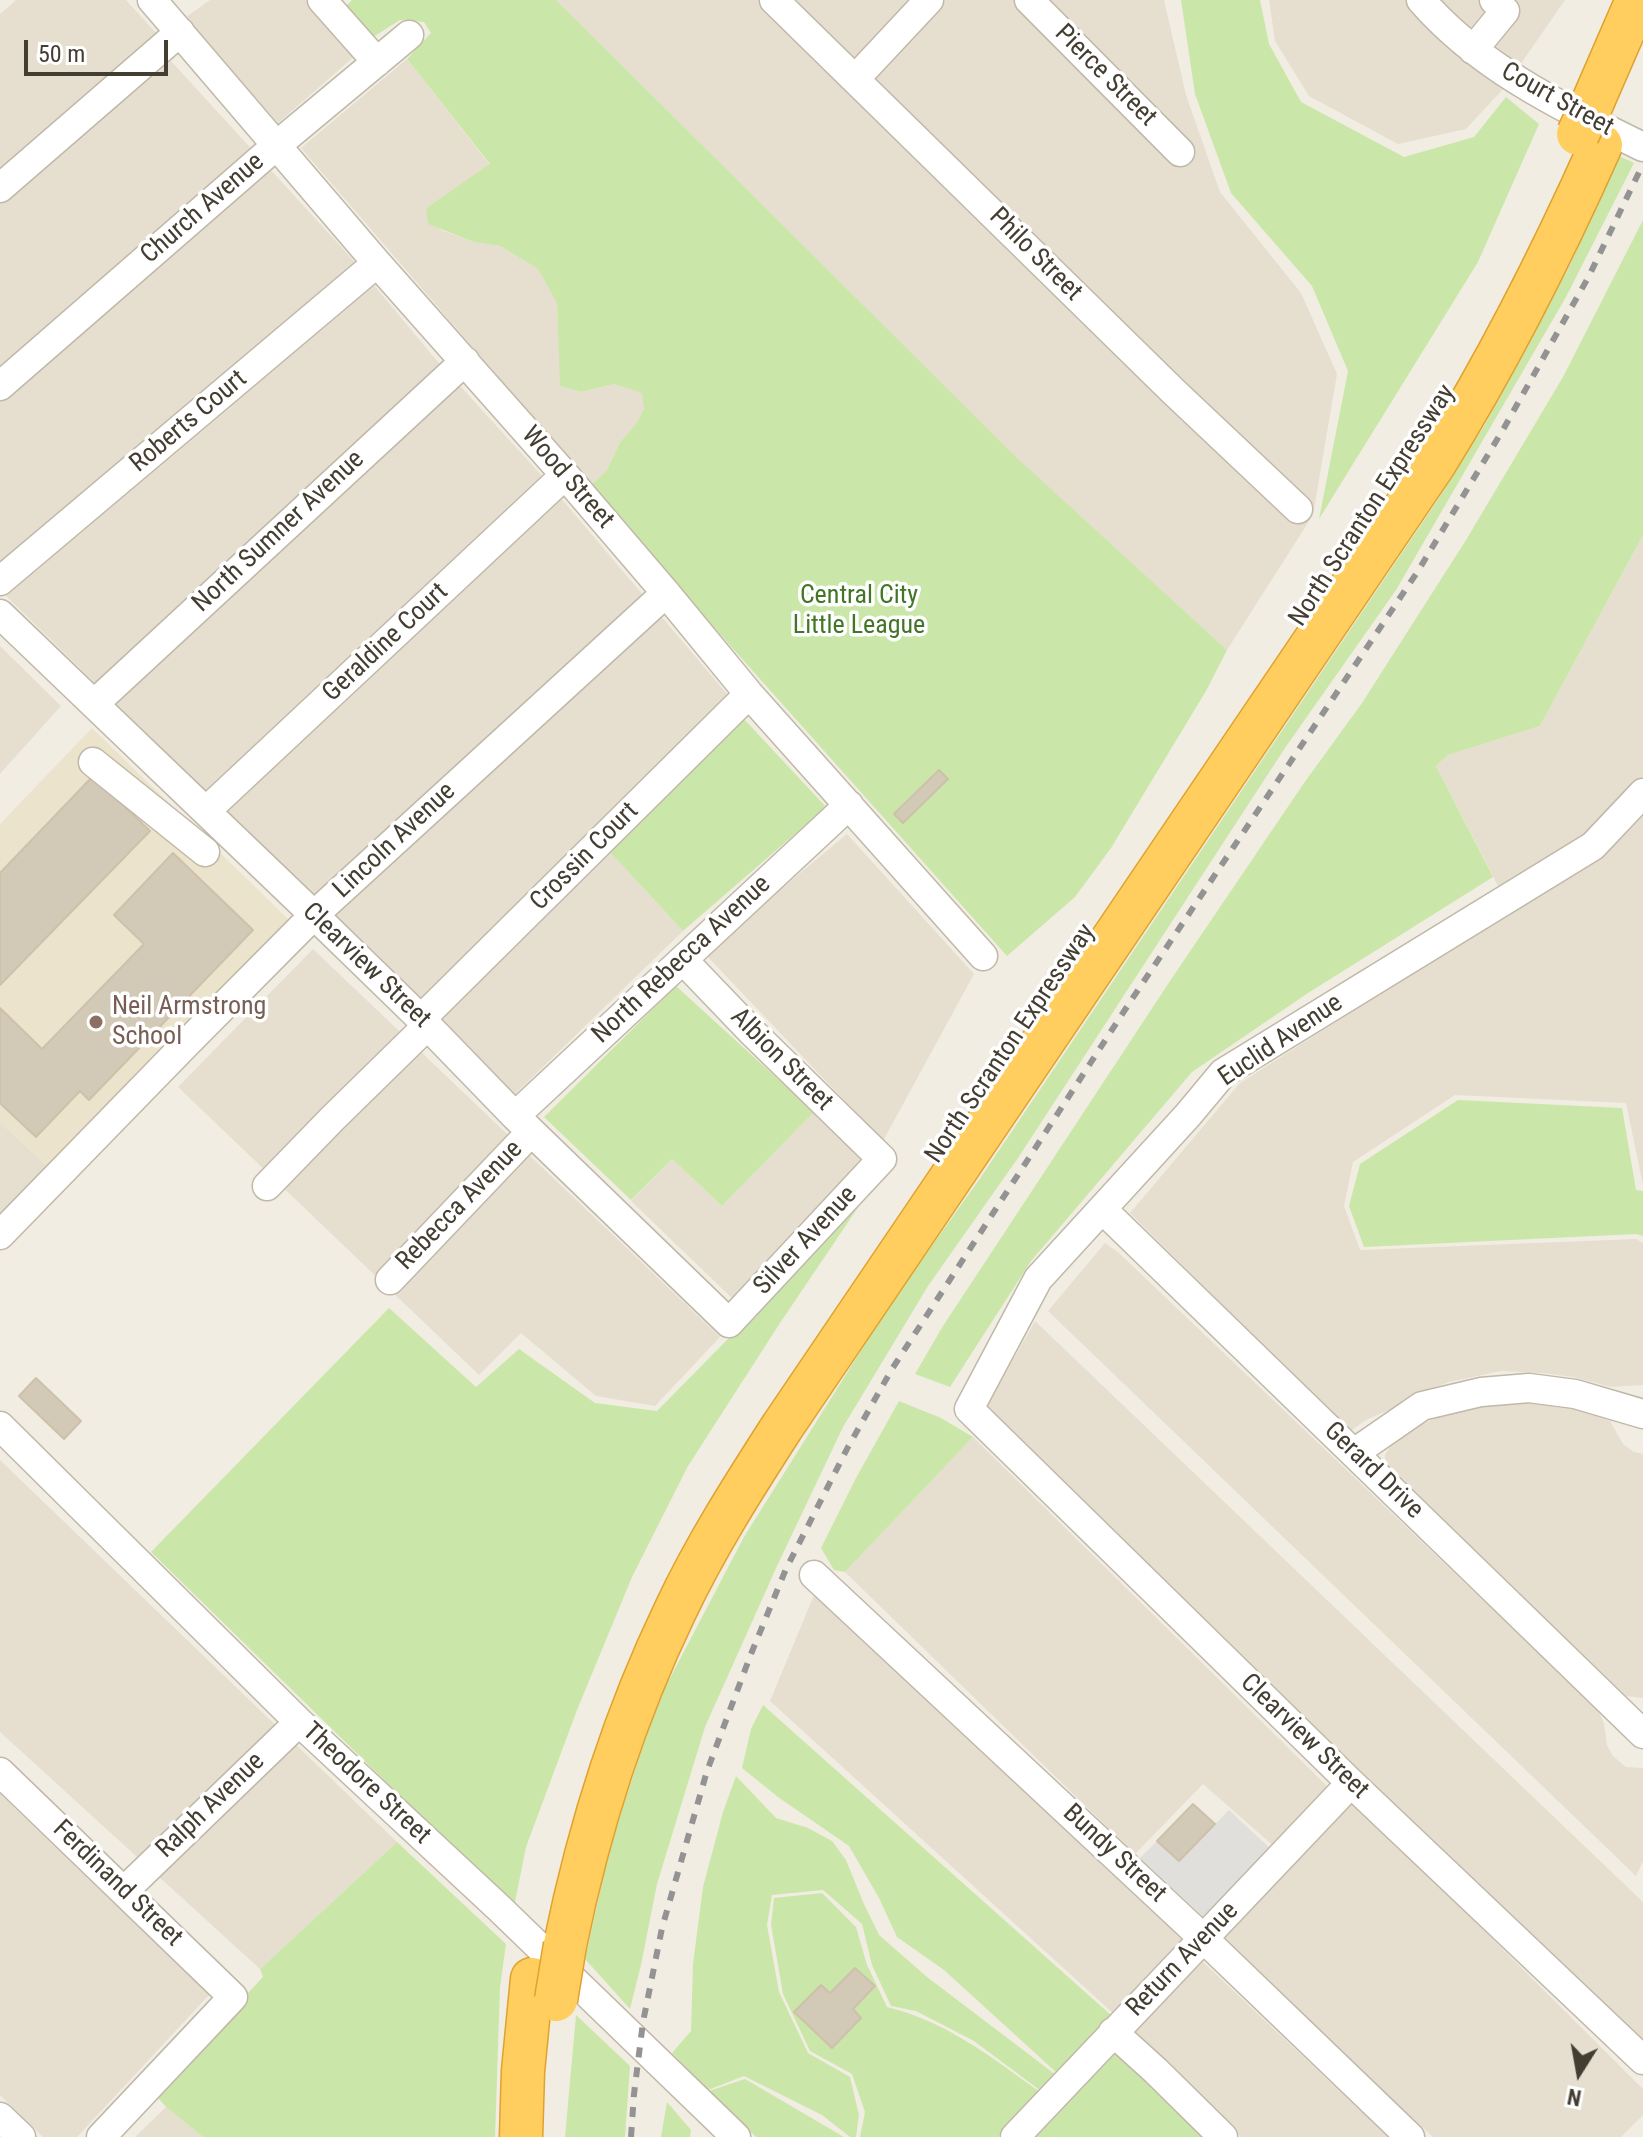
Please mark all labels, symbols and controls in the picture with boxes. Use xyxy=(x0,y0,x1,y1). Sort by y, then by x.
street label: Pierce Street xyxy=(1048,19,1162,133)
scale bar xyxy=(28,24,172,74)
text: 50 m xyxy=(38,40,85,68)
street label: Court Street xyxy=(1495,56,1619,144)
street label: Church Avenue xyxy=(135,147,271,271)
street label: Philo Street xyxy=(982,202,1088,308)
street label: Roberts Court xyxy=(124,364,254,480)
street label: North Scranton Expressway xyxy=(1283,379,1463,633)
street label: Wood Street xyxy=(514,420,620,536)
street label: North Sumner Avenue xyxy=(187,445,371,619)
street label: Geraldine Court xyxy=(317,577,455,709)
park label: Central City Little League xyxy=(793,580,925,642)
street label: Lincoln Avenue xyxy=(328,777,462,905)
street label: Crossin Court xyxy=(524,796,646,918)
street label: North Rebecca Avenue xyxy=(586,869,778,1051)
street label: Clearview Street xyxy=(295,897,437,1035)
street label: North Scranton Expressway xyxy=(919,919,1103,1169)
street label: Euclid Avenue xyxy=(1213,988,1349,1094)
place label: Neil Armstrong School xyxy=(112,991,266,1052)
street label: Albion Street xyxy=(723,1002,839,1118)
marker: Neil Armstrong School xyxy=(87,1013,105,1031)
street label: Rebecca Avenue xyxy=(390,1135,530,1277)
street label: Silver Avenue xyxy=(748,1180,864,1302)
street label: Gerard Drive xyxy=(1317,1416,1429,1526)
street label: Clearview Street xyxy=(1233,1668,1375,1806)
street label: Theodore Street xyxy=(295,1717,437,1851)
street label: Ralph Avenue xyxy=(150,1747,272,1865)
street label: Bundy Street xyxy=(1056,1798,1172,1910)
street label: Ferdinand Street xyxy=(46,1814,188,1954)
street label: Return Avenue xyxy=(1121,1896,1245,2024)
north arrow xyxy=(1539,2033,1619,2113)
text: N xyxy=(1565,2083,1583,2111)

